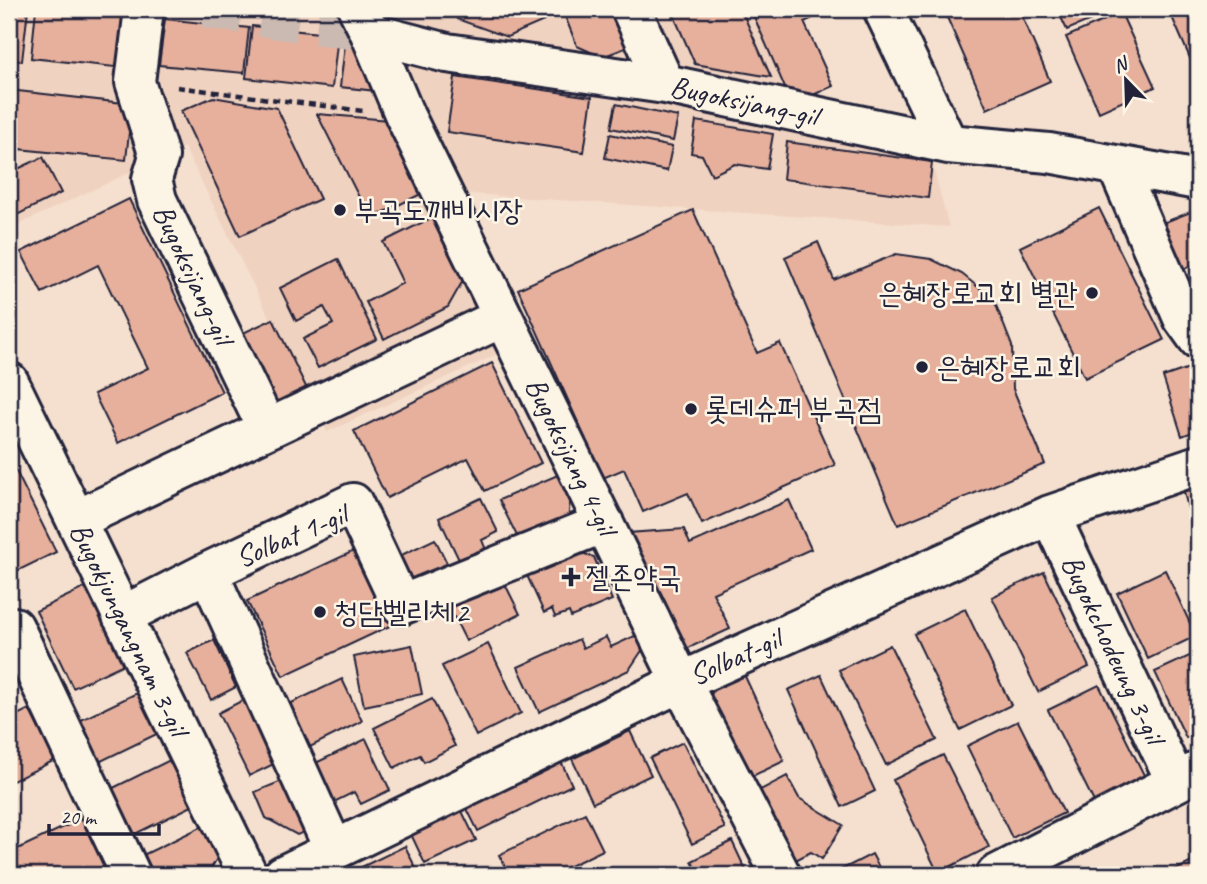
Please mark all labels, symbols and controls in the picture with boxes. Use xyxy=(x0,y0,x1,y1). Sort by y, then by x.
north arrow xyxy=(1092,46,1162,116)
text: N xyxy=(1110,51,1133,79)
street label: Bugoksijang-gil xyxy=(667,67,826,136)
place label: 부곡도깨비시장 xyxy=(354,191,523,229)
street label: Bugoksijang-gil xyxy=(144,198,244,354)
marker: 부곡도깨비시장 xyxy=(332,202,348,218)
place label: 은혜장로교회 별관 xyxy=(878,274,1078,312)
marker: 은혜장로교회 별관 xyxy=(1084,285,1100,301)
place label: 은혜장로교회 xyxy=(936,348,1081,386)
marker: 은혜장로교회 xyxy=(914,359,930,375)
street label: Bugoksijang 4-gil xyxy=(517,371,628,545)
place label: 롯데슈퍼 부곡점 xyxy=(705,390,881,428)
marker: 롯데슈퍼 부곡점 xyxy=(683,401,699,417)
street label: Solbat 1-gil xyxy=(230,494,357,576)
street label: Bugokjungangnam 3-gil xyxy=(61,516,199,746)
street label: Bugokchodeung 3-gil xyxy=(1053,549,1175,754)
place label: 젤존약국 xyxy=(585,558,682,596)
marker: 젤존약국 xyxy=(563,569,579,585)
place label: 청담벨리체2 xyxy=(334,593,471,631)
marker: 청담벨리체2 xyxy=(312,604,328,620)
street label: Solbat-gil xyxy=(683,618,791,694)
scale bar xyxy=(49,793,159,837)
text: 20 m xyxy=(60,804,98,830)

